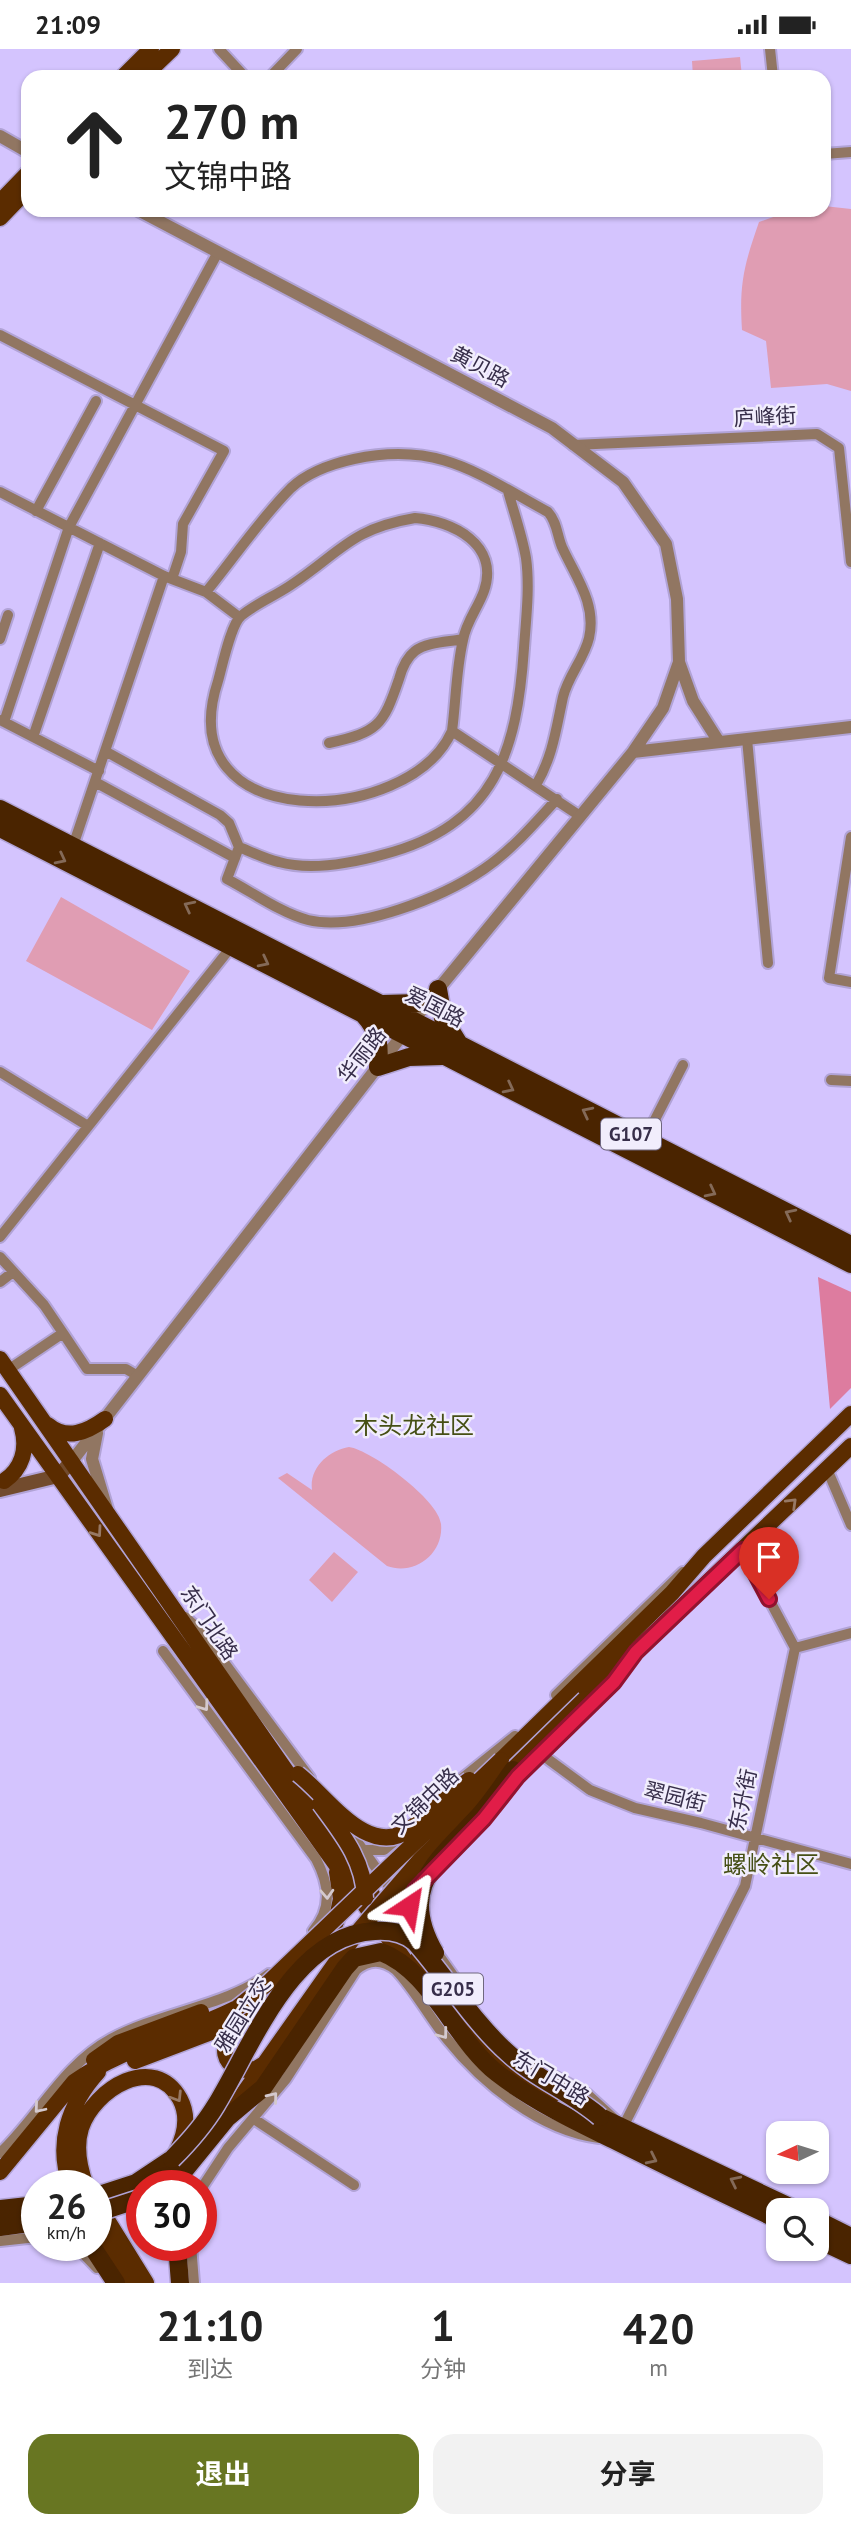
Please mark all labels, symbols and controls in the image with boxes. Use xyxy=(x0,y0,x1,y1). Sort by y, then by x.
text: 21:09 xyxy=(35,8,101,41)
text: 270 m xyxy=(164,89,299,153)
icon: ahead xyxy=(49,98,140,189)
text: 文锦中路 xyxy=(164,155,292,197)
street label: 黄贝路 xyxy=(446,340,514,393)
street label: 庐峰街 xyxy=(733,401,797,432)
one-way arrow xyxy=(54,851,66,865)
one-way arrow xyxy=(184,900,196,914)
one-way arrow xyxy=(257,954,269,968)
street label: 爱国路 xyxy=(401,980,469,1033)
street label: 华丽路 xyxy=(332,1022,392,1088)
one-way arrow xyxy=(502,1080,514,1093)
one-way arrow xyxy=(582,1106,594,1120)
road number: G107 xyxy=(601,1119,661,1149)
one-way arrow xyxy=(704,1184,716,1198)
one-way arrow xyxy=(785,1209,797,1223)
district label: 木头龙社区 xyxy=(354,1410,474,1441)
one-way arrow xyxy=(784,1499,797,1512)
one-way arrow xyxy=(89,1524,102,1537)
pin xyxy=(739,1527,799,1599)
icon: arrive xyxy=(750,1538,788,1576)
street label: 东门北路 xyxy=(175,1580,244,1665)
one-way arrow xyxy=(196,1698,208,1710)
street label: 文锦中路 xyxy=(385,1762,464,1840)
street label: 东升街 xyxy=(723,1766,762,1834)
street label: 翠园街 xyxy=(641,1776,709,1817)
district label: 螺岭社区 xyxy=(723,1849,819,1880)
position arrow xyxy=(372,1869,446,1943)
one-way arrow xyxy=(319,1889,334,1900)
street label: 雅园立交 xyxy=(209,1972,276,2058)
road number: G205 xyxy=(423,1973,483,2005)
one-way arrow xyxy=(435,2026,448,2039)
street label: 东门中路 xyxy=(508,2044,594,2111)
one-way arrow xyxy=(168,2090,181,2103)
one-way arrow xyxy=(264,2092,277,2104)
one-way arrow xyxy=(35,2099,47,2112)
north arrow xyxy=(766,2121,830,2184)
map controls xyxy=(766,2121,829,2261)
one-way arrow xyxy=(645,2151,657,2165)
speed limit sign: 30 xyxy=(126,2170,217,2261)
one-way arrow xyxy=(730,2175,742,2189)
text: 26 xyxy=(47,2183,86,2229)
button: search xyxy=(766,2198,829,2261)
text: km/h xyxy=(47,2221,86,2244)
text: 21:10 xyxy=(157,2298,263,2353)
text: 1 xyxy=(431,2298,455,2353)
text: 420 xyxy=(623,2301,694,2356)
text: m xyxy=(649,2353,668,2382)
text: 到达 xyxy=(187,2354,233,2383)
text: 分钟 xyxy=(420,2354,466,2383)
button: 退出 xyxy=(28,2434,419,2514)
button: 分享 xyxy=(433,2434,823,2514)

